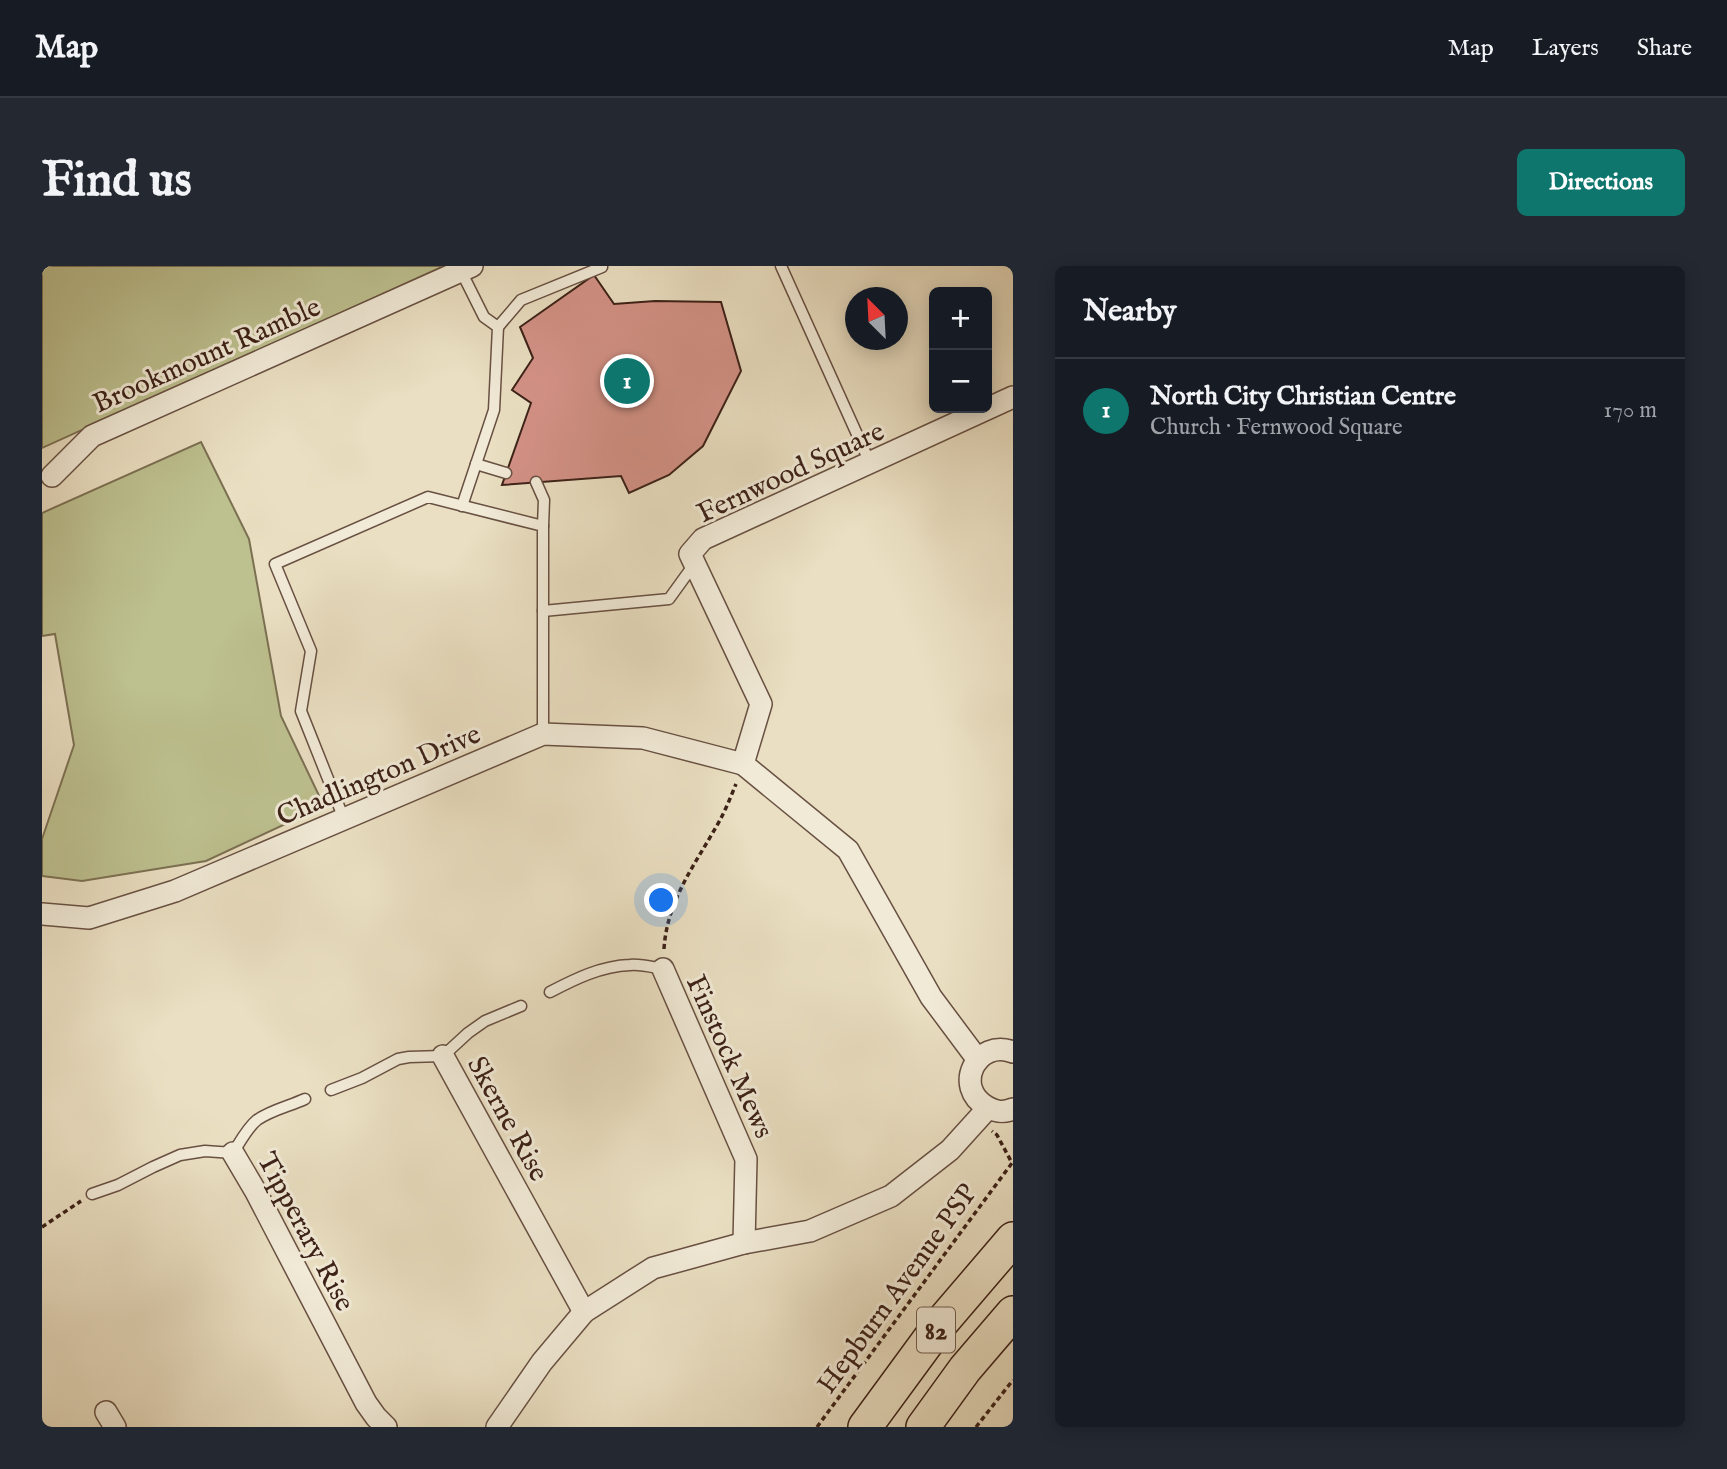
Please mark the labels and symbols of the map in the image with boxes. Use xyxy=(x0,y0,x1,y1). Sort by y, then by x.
north arrow xyxy=(845,287,908,350)
street label: Brookmount Ramble xyxy=(88,290,326,422)
pin: 1 xyxy=(604,355,650,407)
street label: Fernwood Square xyxy=(692,415,890,532)
street label: Chadlington Drive xyxy=(272,718,486,835)
your location xyxy=(644,883,678,917)
street label: Finstock Mews xyxy=(677,970,780,1144)
street label: Skerne Rise xyxy=(458,1051,556,1188)
street label: Tipperary Rise xyxy=(248,1147,361,1318)
street label: Hepburn Avenue PSP xyxy=(810,1178,986,1401)
road number: 82 xyxy=(917,1308,955,1352)

